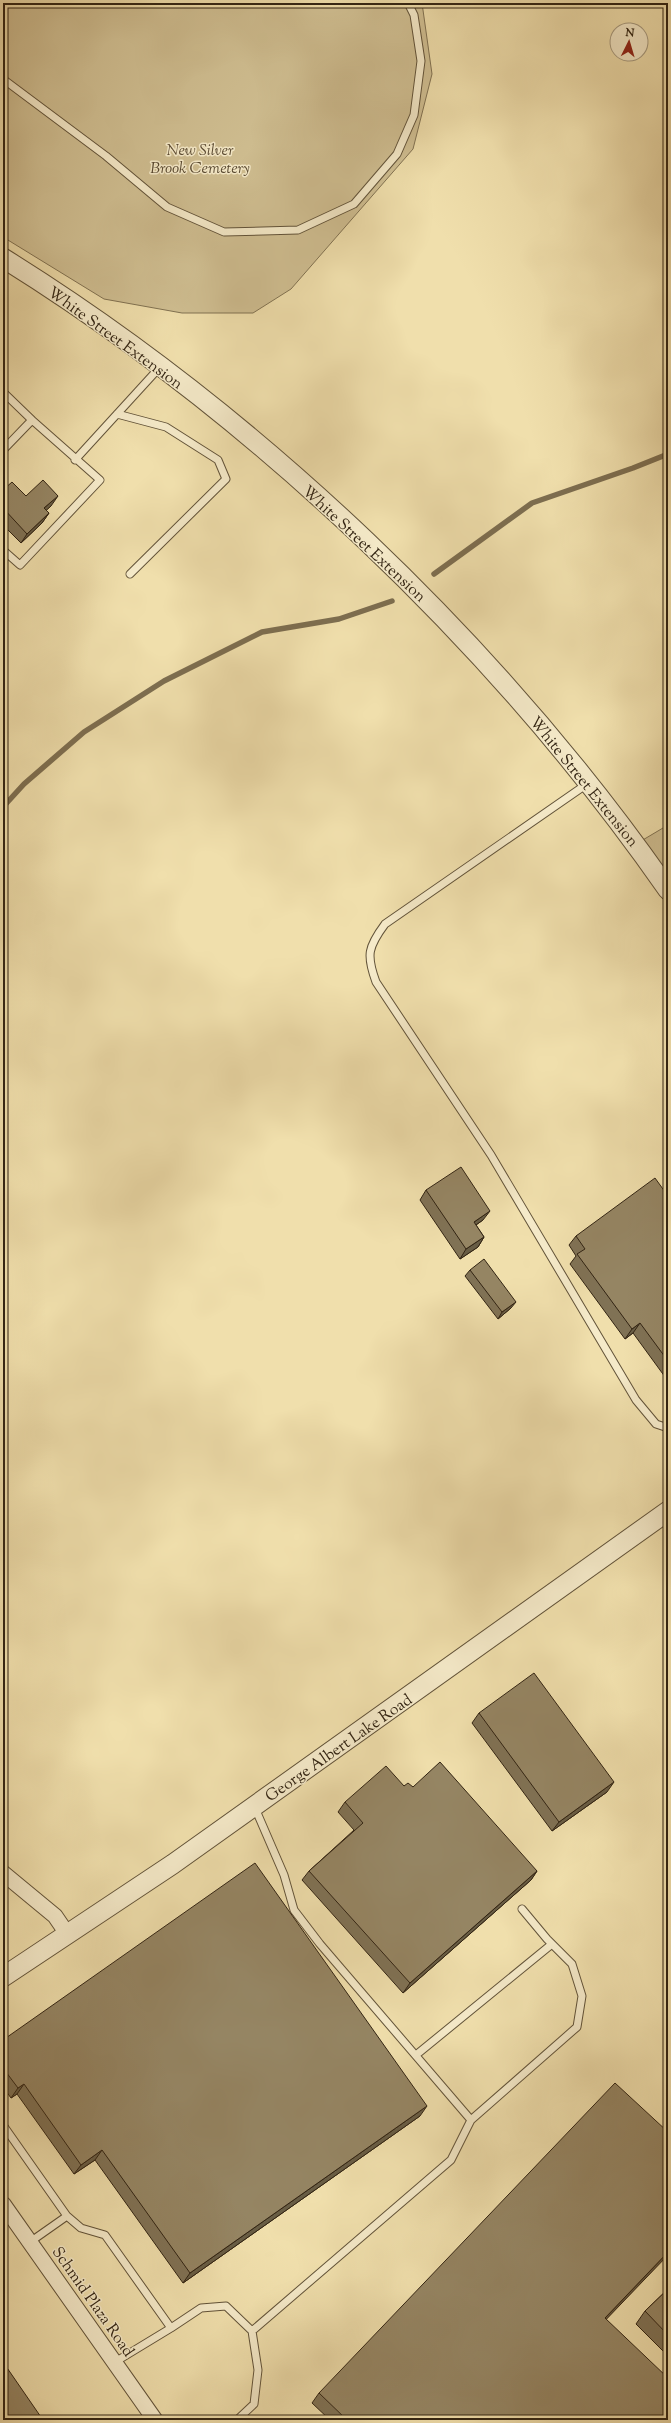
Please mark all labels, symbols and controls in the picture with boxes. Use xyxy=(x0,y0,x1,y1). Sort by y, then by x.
north arrow xyxy=(609,22,649,62)
text: N xyxy=(624,25,635,41)
park label: New Silver Brook Cemetery xyxy=(150,140,250,181)
street label: White Street Extension xyxy=(42,282,187,396)
street label: White Street Extension xyxy=(296,481,431,609)
street label: White Street Extension xyxy=(523,712,643,853)
street label: George Albert Lake Road xyxy=(261,1689,418,1809)
street label: Schmid Plaza Road xyxy=(45,2243,139,2362)

